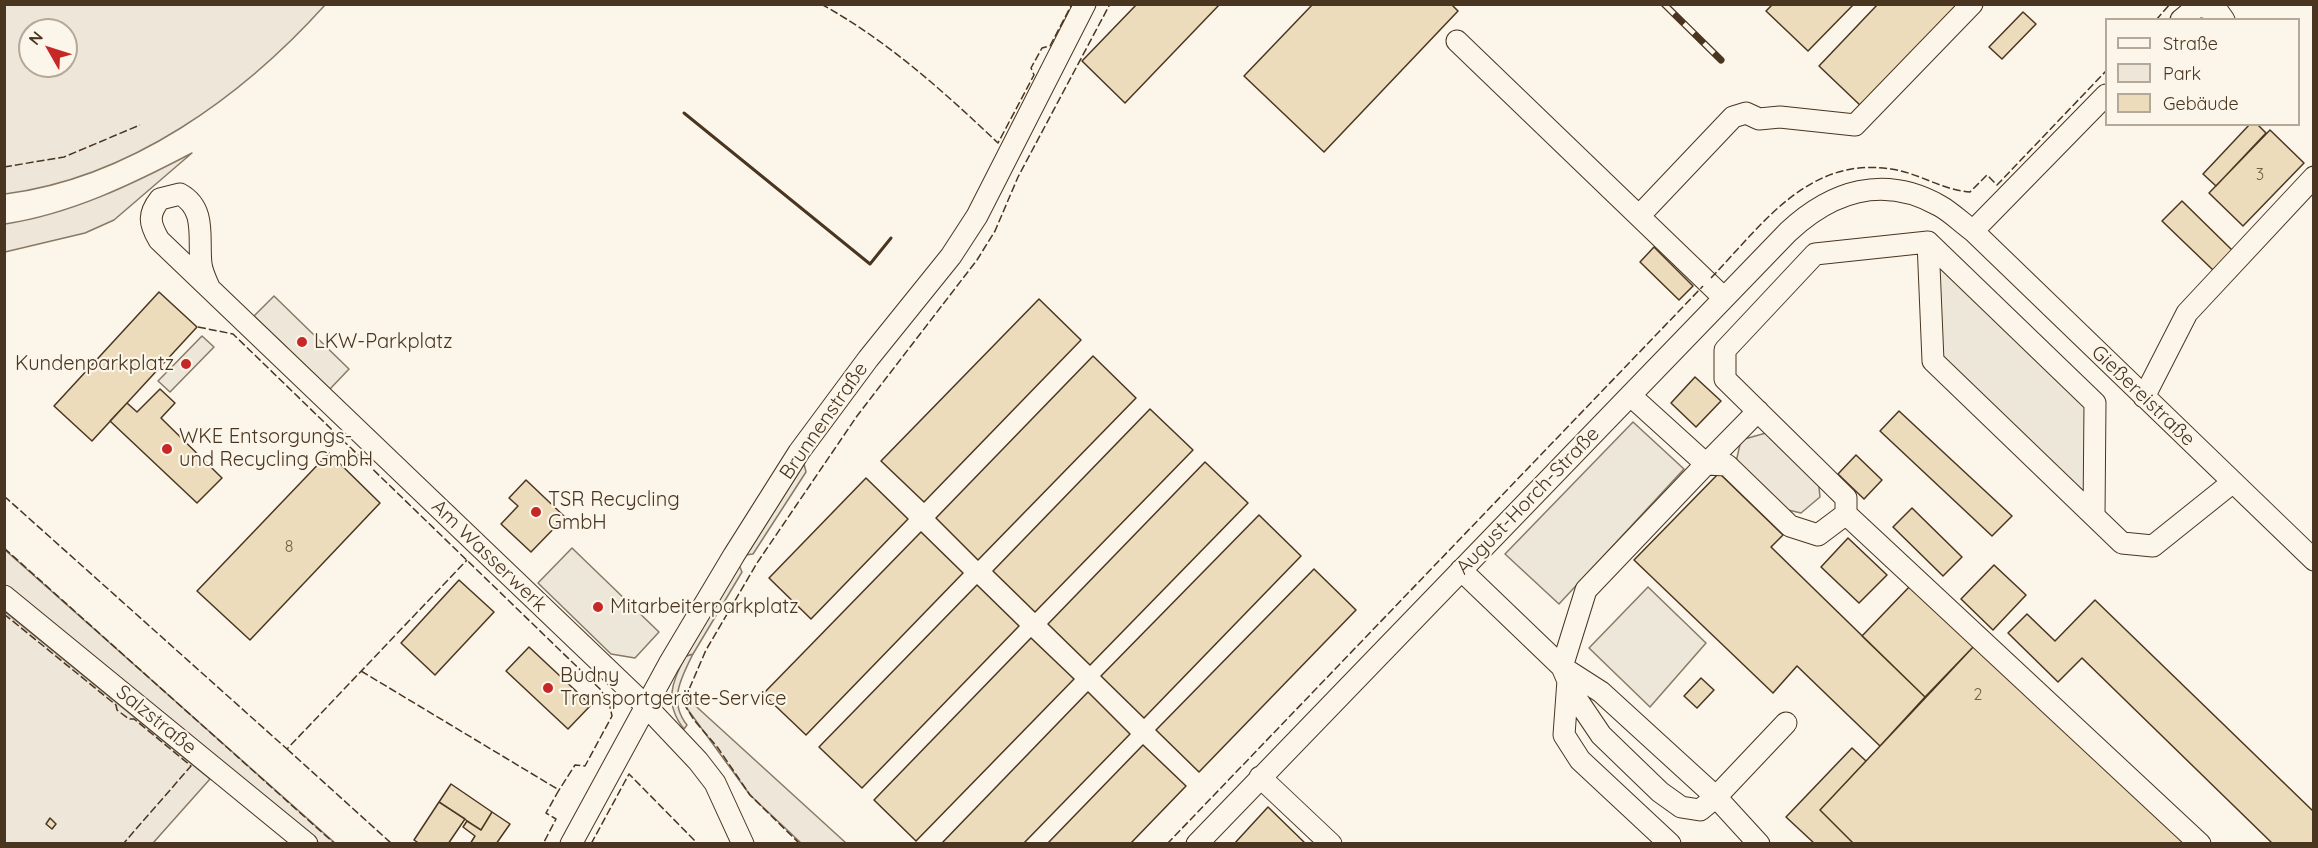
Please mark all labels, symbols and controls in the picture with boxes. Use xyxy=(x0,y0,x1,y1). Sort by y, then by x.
north arrow xyxy=(18,18,78,78)
legend xyxy=(2105,18,2300,126)
text: N xyxy=(24,27,47,49)
text: Straße xyxy=(2163,32,2218,55)
text: Park xyxy=(2163,62,2201,85)
text: Gebäude xyxy=(2163,92,2239,115)
house number: 3 xyxy=(2256,165,2264,185)
place label: LKW-Parkplatz xyxy=(314,330,453,354)
marker: LKW-Parkplatz xyxy=(295,335,309,349)
street label: Gießereistraße xyxy=(2086,341,2200,451)
place label: Kundenparkplatz xyxy=(15,352,174,376)
marker: Kundenparkplatz xyxy=(179,357,193,371)
street label: Brunnenstraße xyxy=(775,358,873,484)
street label: August-Horch-Straße xyxy=(1451,422,1605,580)
place label: WKE Entsorgungs- und Recycling GmbH xyxy=(179,425,373,472)
marker: WKE Entsorgungs- und Recycling GmbH xyxy=(160,442,174,456)
place label: TSR Recycling GmbH xyxy=(548,488,680,535)
street label: Am Wasserwerk xyxy=(426,495,552,617)
marker: TSR Recycling GmbH xyxy=(529,505,543,519)
house number: 8 xyxy=(285,537,293,557)
place label: Mitarbeiterparkplatz xyxy=(610,595,799,619)
marker: Mitarbeiterparkplatz xyxy=(591,600,605,614)
place label: Budny Transportgeräte-Service xyxy=(560,664,786,711)
street label: Salzstraße xyxy=(111,680,201,760)
marker: Budny Transportgeräte-Service xyxy=(541,681,555,695)
house number: 2 xyxy=(1974,685,1982,705)

